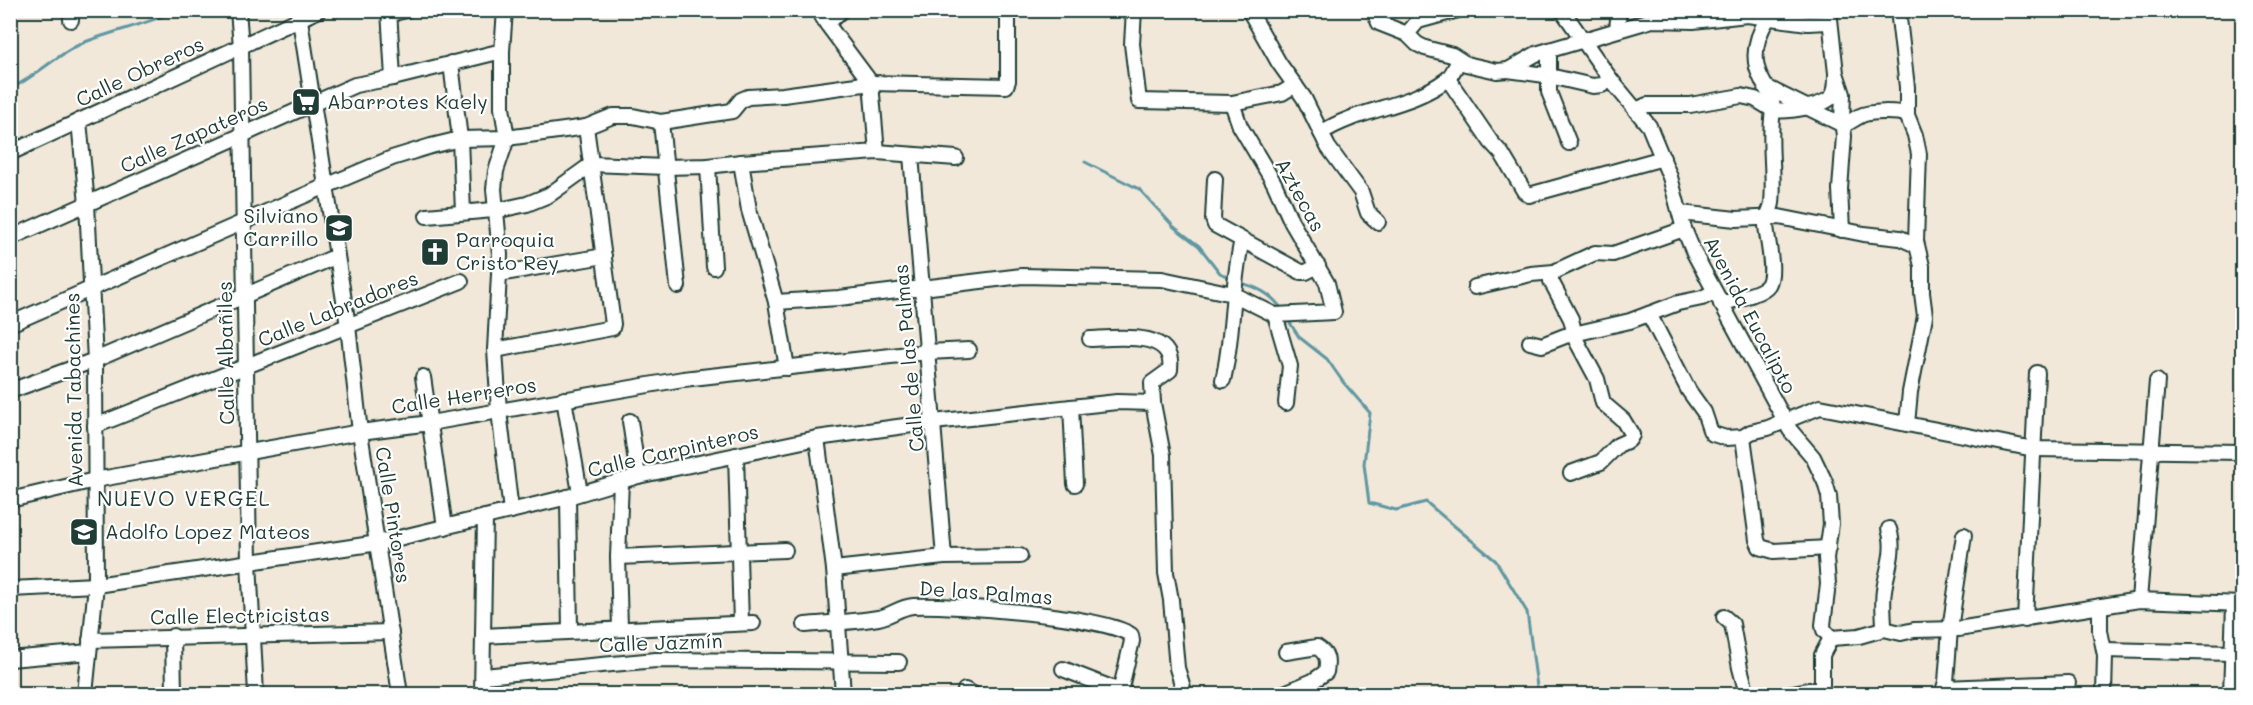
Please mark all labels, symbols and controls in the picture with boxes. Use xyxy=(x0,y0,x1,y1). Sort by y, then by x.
street label: Calle Obreros xyxy=(71,30,208,112)
supermarket icon: Abarrotes Kaely xyxy=(290,86,322,118)
place label: Abarrotes Kaely xyxy=(327,88,488,114)
street label: Calle Zapateros xyxy=(116,90,272,178)
street label: Aztecas xyxy=(1270,153,1332,236)
place label: Silviano Carrillo xyxy=(243,202,318,251)
school or university icon: Silviano Carrillo xyxy=(323,212,355,244)
place label: Parroquia Cristo Rey xyxy=(456,226,559,275)
street label: Avenida Eucalipto xyxy=(1698,231,1803,398)
church icon: Parroquia Cristo Rey xyxy=(419,236,451,268)
street label: Calle de las Palmas xyxy=(887,263,929,453)
street label: Calle Labradores xyxy=(254,264,422,352)
street label: Calle Albañiles xyxy=(211,281,239,425)
street label: Avenida Tabachines xyxy=(58,292,88,488)
street label: Calle Herreros xyxy=(390,371,538,419)
street label: Calle Carpinteros xyxy=(585,418,761,482)
street label: Calle Pintores xyxy=(370,445,418,585)
district label: NUEVO VERGEL xyxy=(97,484,271,511)
school or university icon: Adolfo Lopez Mateos xyxy=(68,516,100,548)
place label: Adolfo Lopez Mateos xyxy=(105,518,310,544)
street label: De las Palmas xyxy=(918,574,1054,610)
street label: Calle Electricistas xyxy=(150,600,330,630)
street label: Calle Jazmín xyxy=(599,627,723,657)

